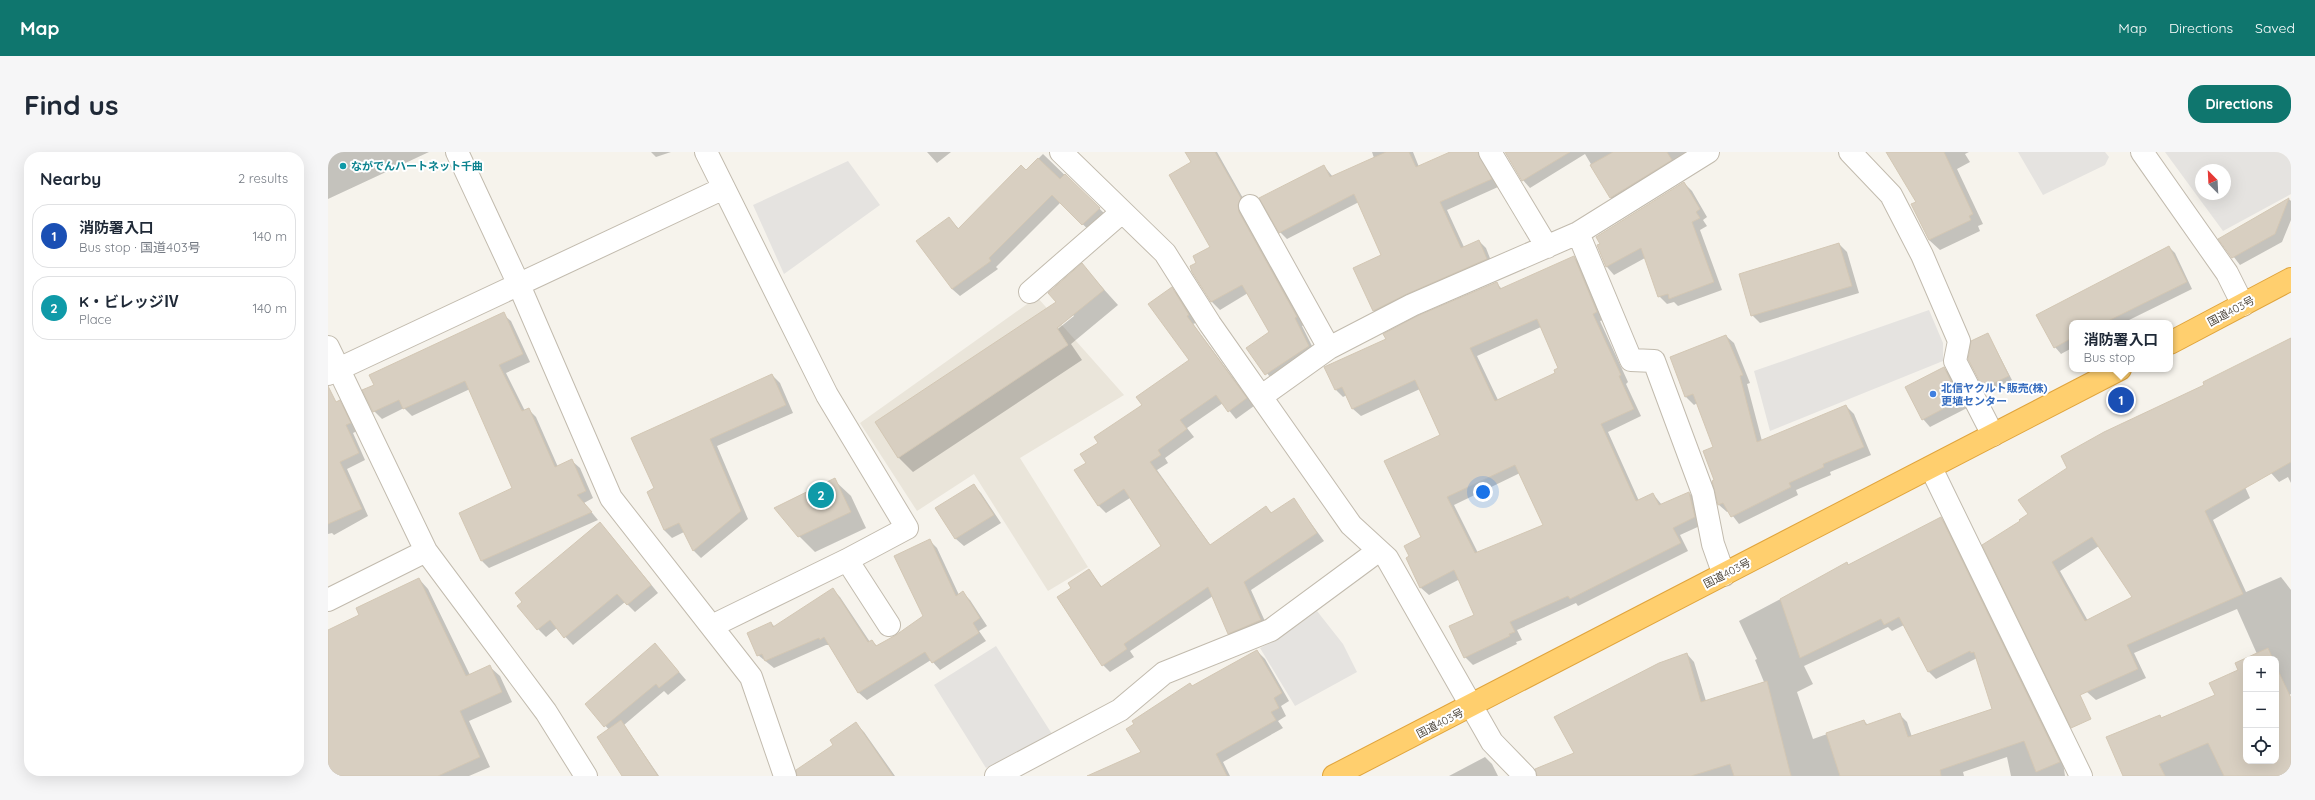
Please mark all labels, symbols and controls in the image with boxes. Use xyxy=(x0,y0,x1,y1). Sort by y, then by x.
text: Map xyxy=(20,16,59,40)
text: Map xyxy=(2118,19,2147,37)
text: Directions xyxy=(2169,19,2233,37)
text: Saved xyxy=(2255,19,2295,37)
button: Directions xyxy=(2188,85,2291,123)
text: Find us xyxy=(24,87,118,122)
place label: ながでんハートネット千曲 xyxy=(351,159,483,173)
marker: ながでんハートネット千曲 xyxy=(338,161,348,171)
north arrow xyxy=(2195,164,2231,200)
text: Nearby xyxy=(40,168,101,189)
text: 2 results xyxy=(238,170,288,186)
text: 消防署入口 xyxy=(79,218,154,237)
text: 1 xyxy=(51,228,57,244)
text: 140 m xyxy=(252,228,287,244)
text: Bus stop · 国道403号 xyxy=(79,239,201,255)
text: K・ビレッジⅣ xyxy=(79,292,179,311)
street label: 国道403号 xyxy=(2205,293,2257,329)
text: 2 xyxy=(50,300,58,316)
text: 140 m xyxy=(252,300,287,316)
text: Place xyxy=(79,311,112,327)
popup xyxy=(2069,320,2173,372)
text: 消防署入口 xyxy=(2083,330,2159,349)
text: Bus stop xyxy=(2083,349,2135,365)
place label: 北信ヤクルト販売(株) 更埴センター xyxy=(1941,381,2048,408)
pin: 1 xyxy=(2108,385,2134,415)
marker: 北信ヤクルト販売(株) 更埴センター xyxy=(1928,389,1938,399)
pin: 2 xyxy=(808,480,834,510)
your location xyxy=(1473,482,1493,502)
street label: 国道403号 xyxy=(1701,555,1753,591)
map controls xyxy=(2243,656,2279,764)
button: + xyxy=(2243,656,2279,692)
button: − xyxy=(2243,692,2279,728)
street label: 国道403号 xyxy=(1414,705,1466,741)
button: locate xyxy=(2243,728,2279,764)

